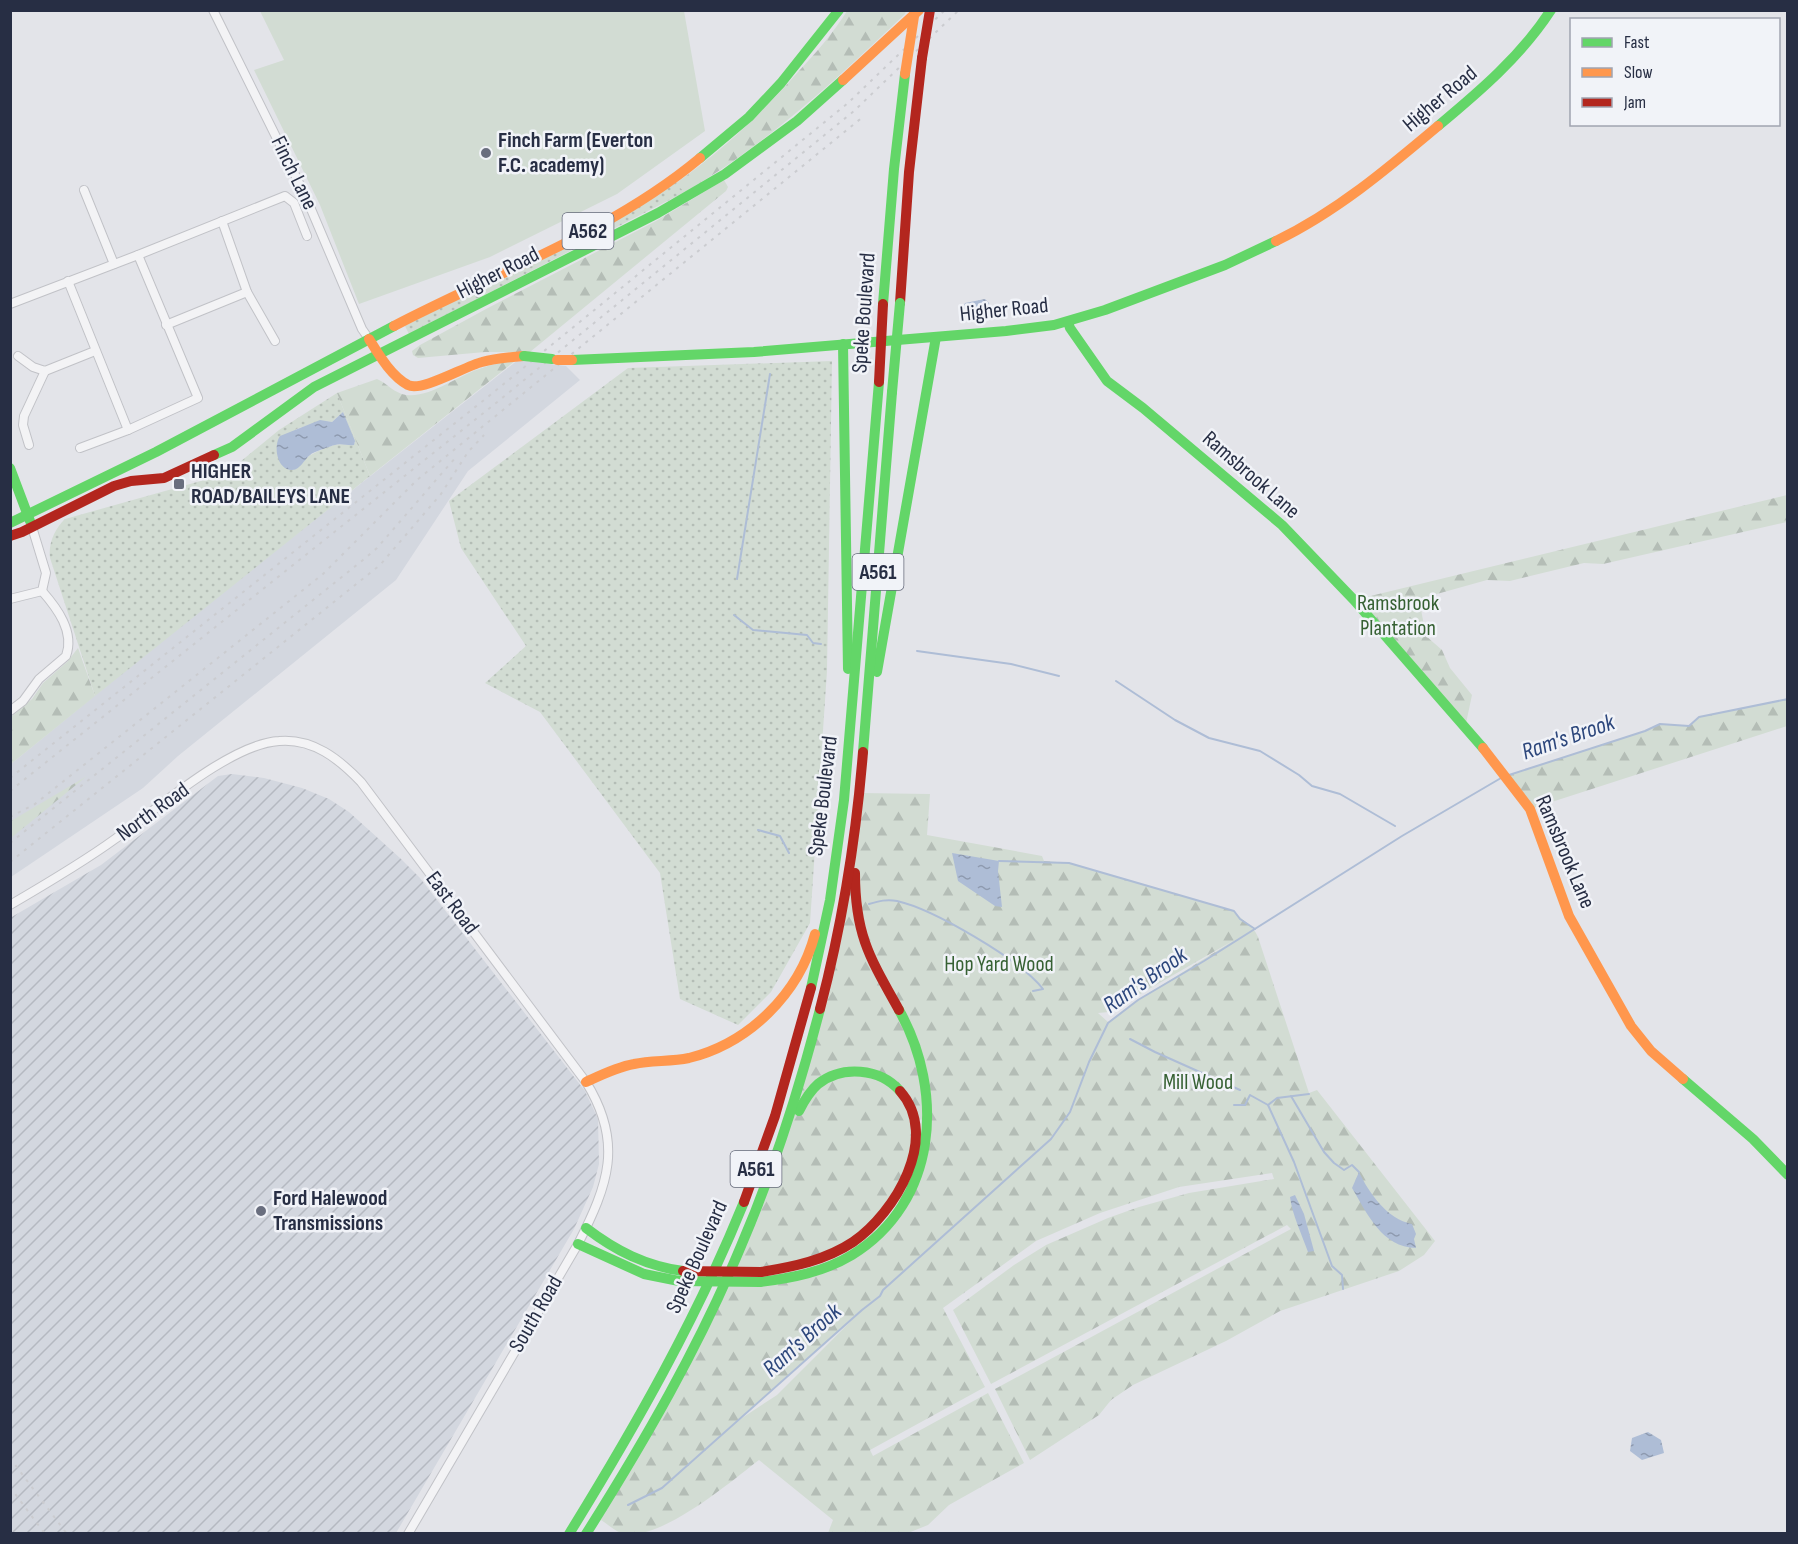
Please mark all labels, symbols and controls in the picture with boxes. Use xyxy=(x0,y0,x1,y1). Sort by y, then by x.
legend xyxy=(1570,18,1780,126)
text: Fast xyxy=(1624,32,1650,53)
street label: Higher Road xyxy=(1397,60,1483,138)
text: Slow xyxy=(1624,62,1653,83)
text: Jam xyxy=(1623,92,1646,113)
place label: Finch Farm (Everton F.C. academy) xyxy=(498,127,653,179)
street label: Finch Lane xyxy=(265,132,323,214)
marker: Finch Farm (Everton F.C. academy) xyxy=(479,146,493,160)
road number: A562 xyxy=(562,213,614,249)
street label: Higher Road xyxy=(452,241,544,305)
street label: Speke Boulevard xyxy=(846,252,882,374)
street label: Higher Road xyxy=(958,292,1050,328)
street label: Ramsbrook Lane xyxy=(1197,425,1305,525)
place label: HIGHER ROAD/BAILEYS LANE xyxy=(191,458,350,510)
marker: HIGHER ROAD/BAILEYS LANE xyxy=(172,477,186,491)
road number: A561 xyxy=(852,554,904,590)
park label: Ramsbrook Plantation xyxy=(1357,590,1440,642)
water label: Ram's Brook xyxy=(1518,707,1619,766)
street label: Speke Boulevard xyxy=(802,735,844,857)
street label: North Road xyxy=(111,777,195,847)
street label: Ramsbrook Lane xyxy=(1529,791,1601,913)
street label: East Road xyxy=(420,866,484,940)
water label: Ram's Brook xyxy=(1097,940,1194,1019)
park label: Hop Yard Wood xyxy=(944,951,1054,978)
park label: Mill Wood xyxy=(1163,1069,1233,1096)
road number: A561 xyxy=(730,1151,782,1187)
place label: Ford Halewood Transmissions xyxy=(273,1185,387,1237)
street label: Speke Boulevard xyxy=(660,1196,734,1318)
marker: Ford Halewood Transmissions xyxy=(254,1204,268,1218)
street label: South Road xyxy=(503,1271,569,1357)
water label: Ram's Brook xyxy=(757,1296,848,1383)

